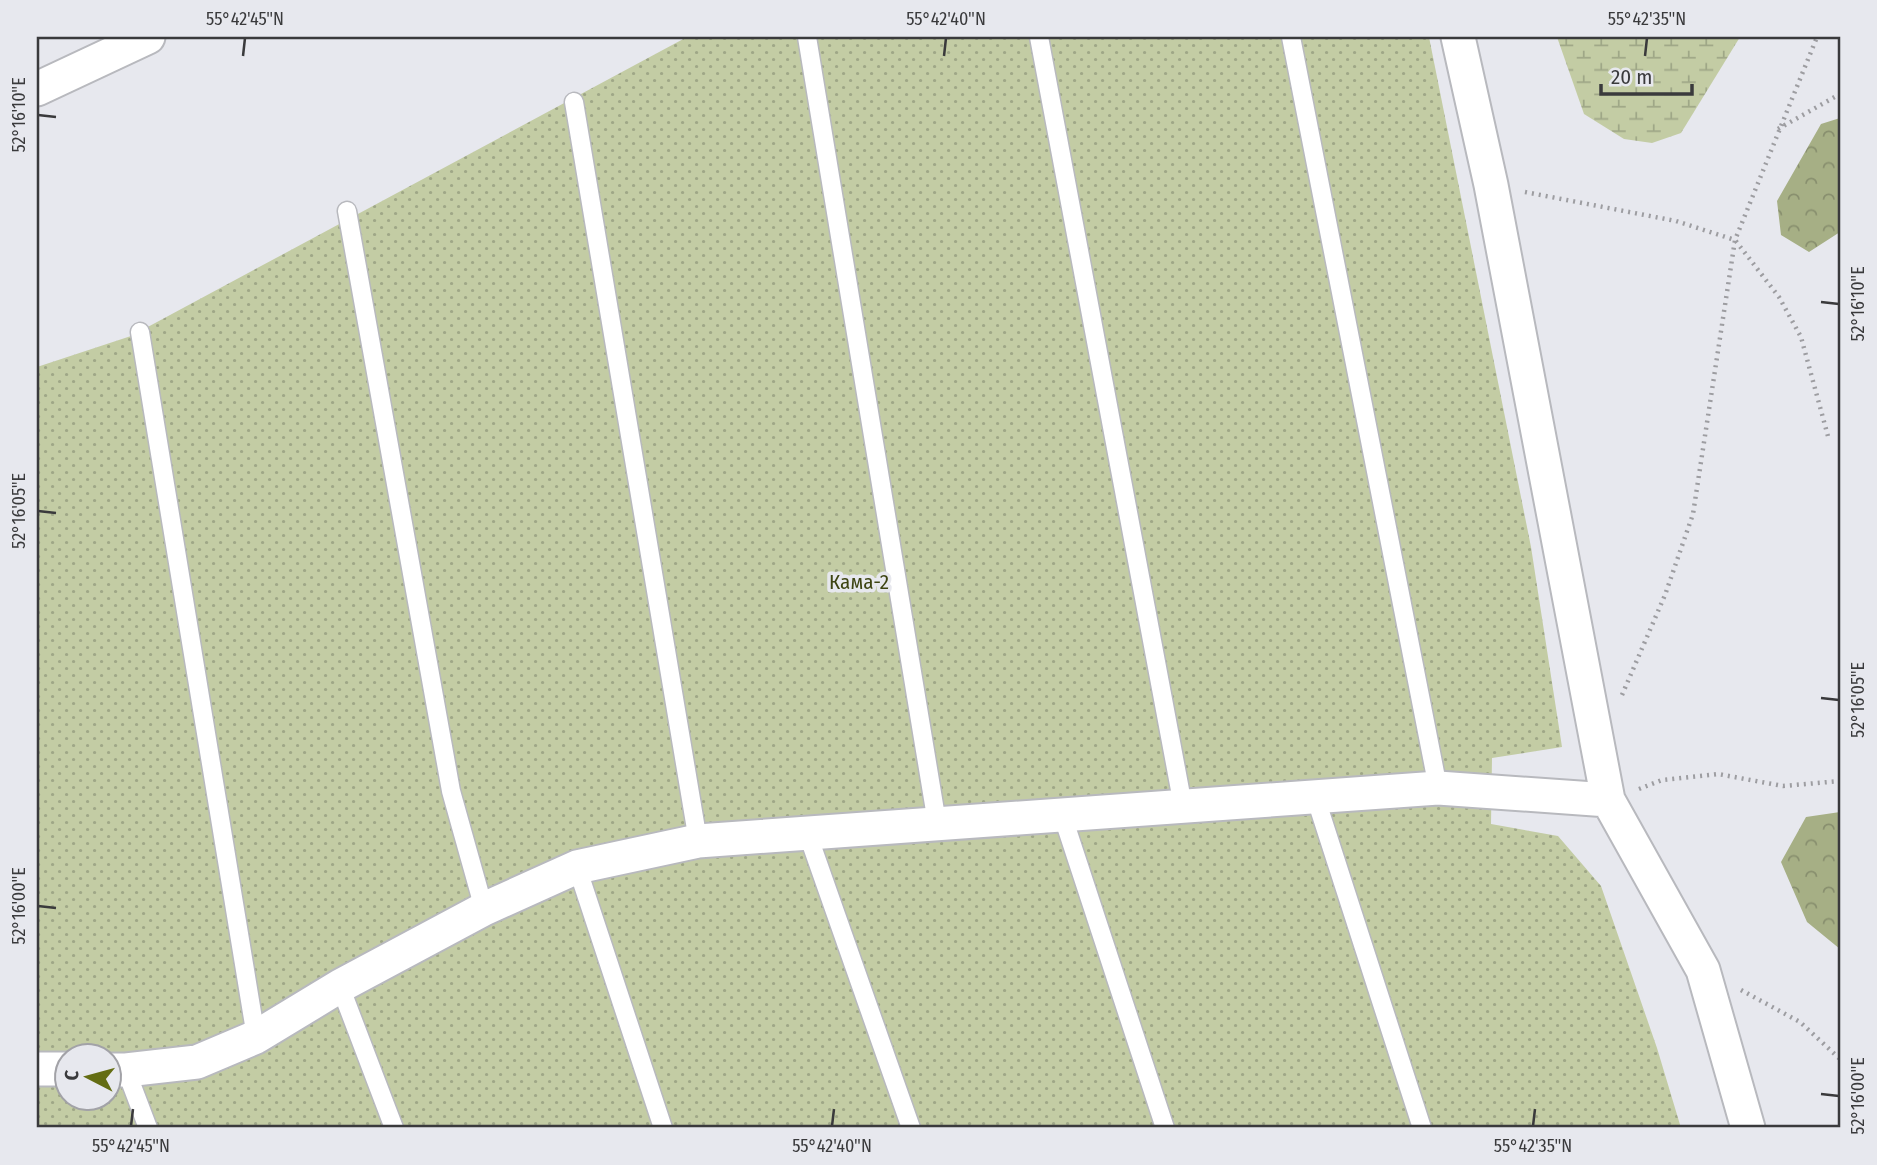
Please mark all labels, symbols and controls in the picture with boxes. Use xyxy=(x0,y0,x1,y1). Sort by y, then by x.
text: 55°42'45"N xyxy=(206,8,284,30)
text: 55°42'40"N xyxy=(906,8,986,30)
text: 55°42'35"N xyxy=(1608,8,1686,30)
scale bar xyxy=(1601,52,1692,96)
text: 20 m xyxy=(1611,64,1652,90)
text: 52°16'10"E xyxy=(8,77,30,153)
text: 52°16'10"E xyxy=(1847,266,1869,342)
text: 52°16'05"E xyxy=(8,473,30,549)
park label: Кама-2 xyxy=(829,569,889,595)
text: 52°16'05"E xyxy=(1847,662,1869,738)
text: 52°16'00"E xyxy=(8,867,30,945)
north arrow xyxy=(52,1042,122,1112)
text: 52°16'00"E xyxy=(1847,1057,1869,1135)
text: С xyxy=(60,1069,84,1081)
text: 55°42'45"N xyxy=(92,1135,170,1157)
text: 55°42'40"N xyxy=(792,1135,872,1157)
text: 55°42'35"N xyxy=(1494,1135,1572,1157)

